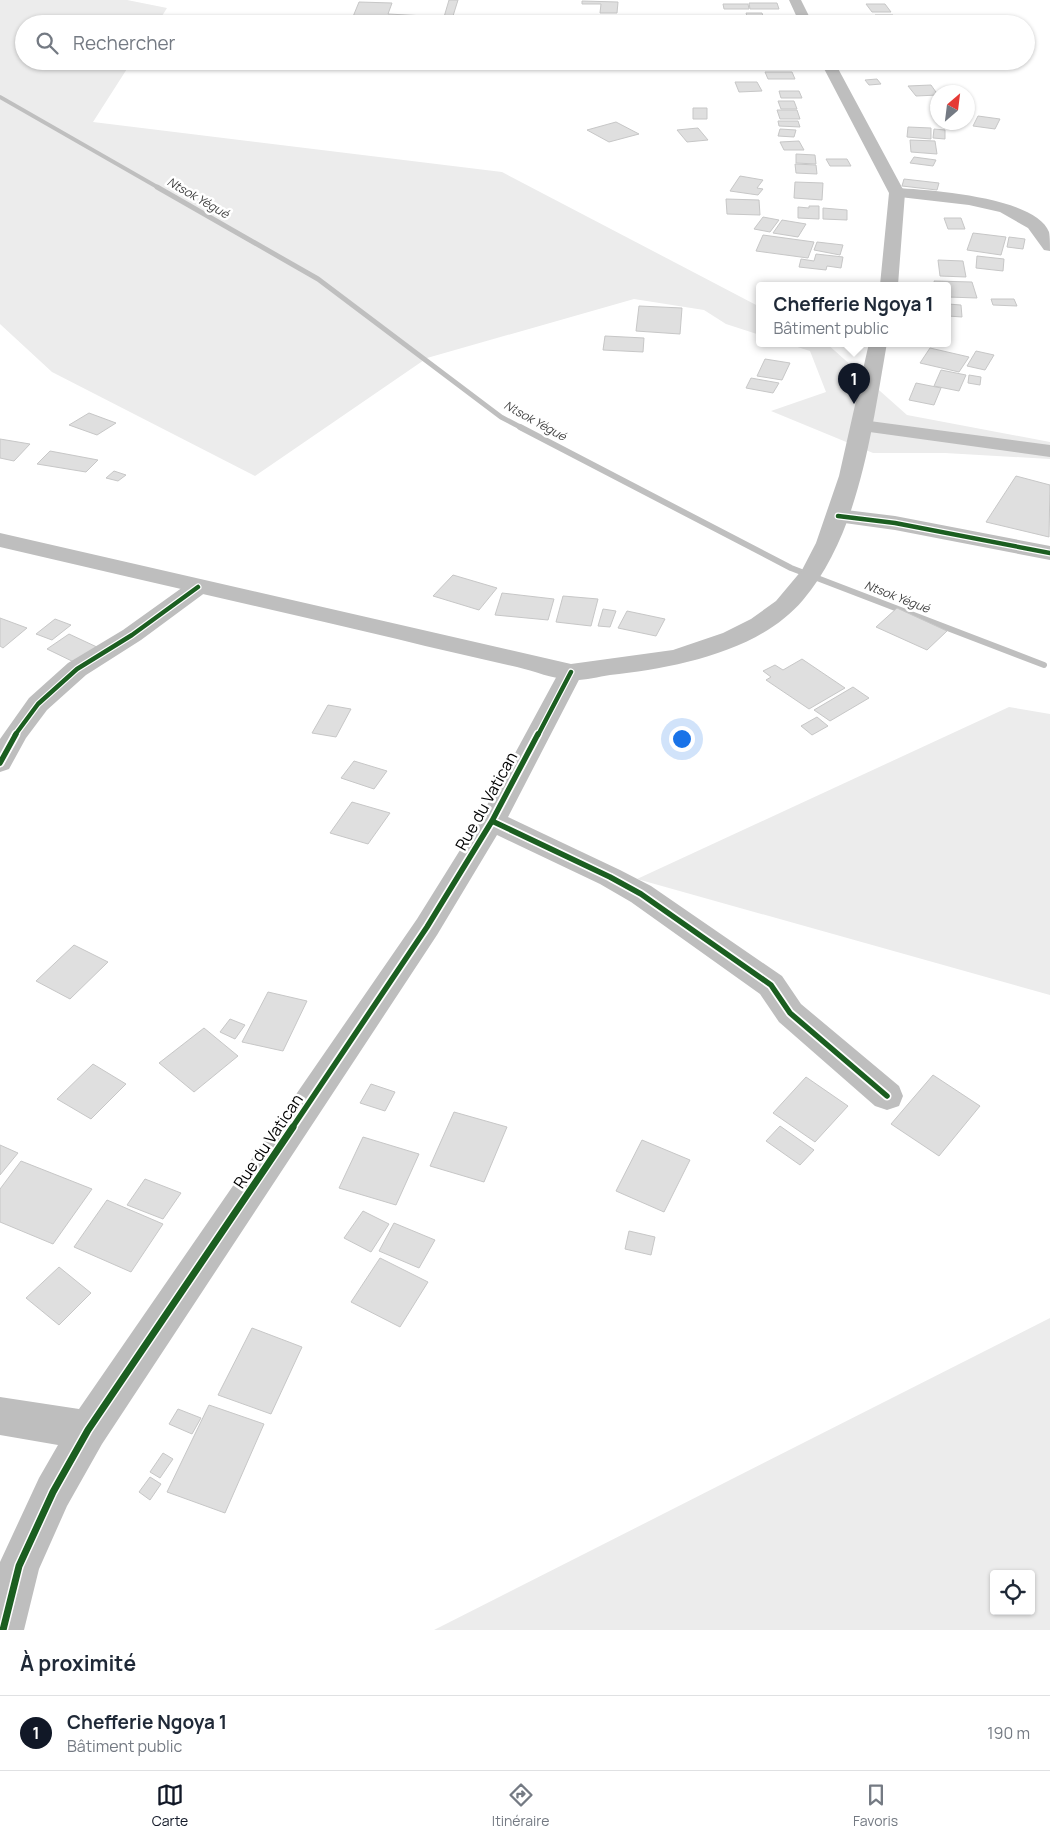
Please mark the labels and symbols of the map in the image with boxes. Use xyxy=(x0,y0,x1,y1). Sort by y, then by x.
north arrow xyxy=(930,85,975,130)
water label: Ntsok Yégué xyxy=(164,173,233,223)
pin: 1 xyxy=(838,363,870,404)
water label: Ntsok Yégué xyxy=(501,396,570,445)
water label: Ntsok Yégué xyxy=(862,576,933,617)
your location xyxy=(669,726,695,752)
street label: Rue du Vatican xyxy=(450,748,522,854)
street label: Rue du Vatican xyxy=(228,1089,308,1193)

